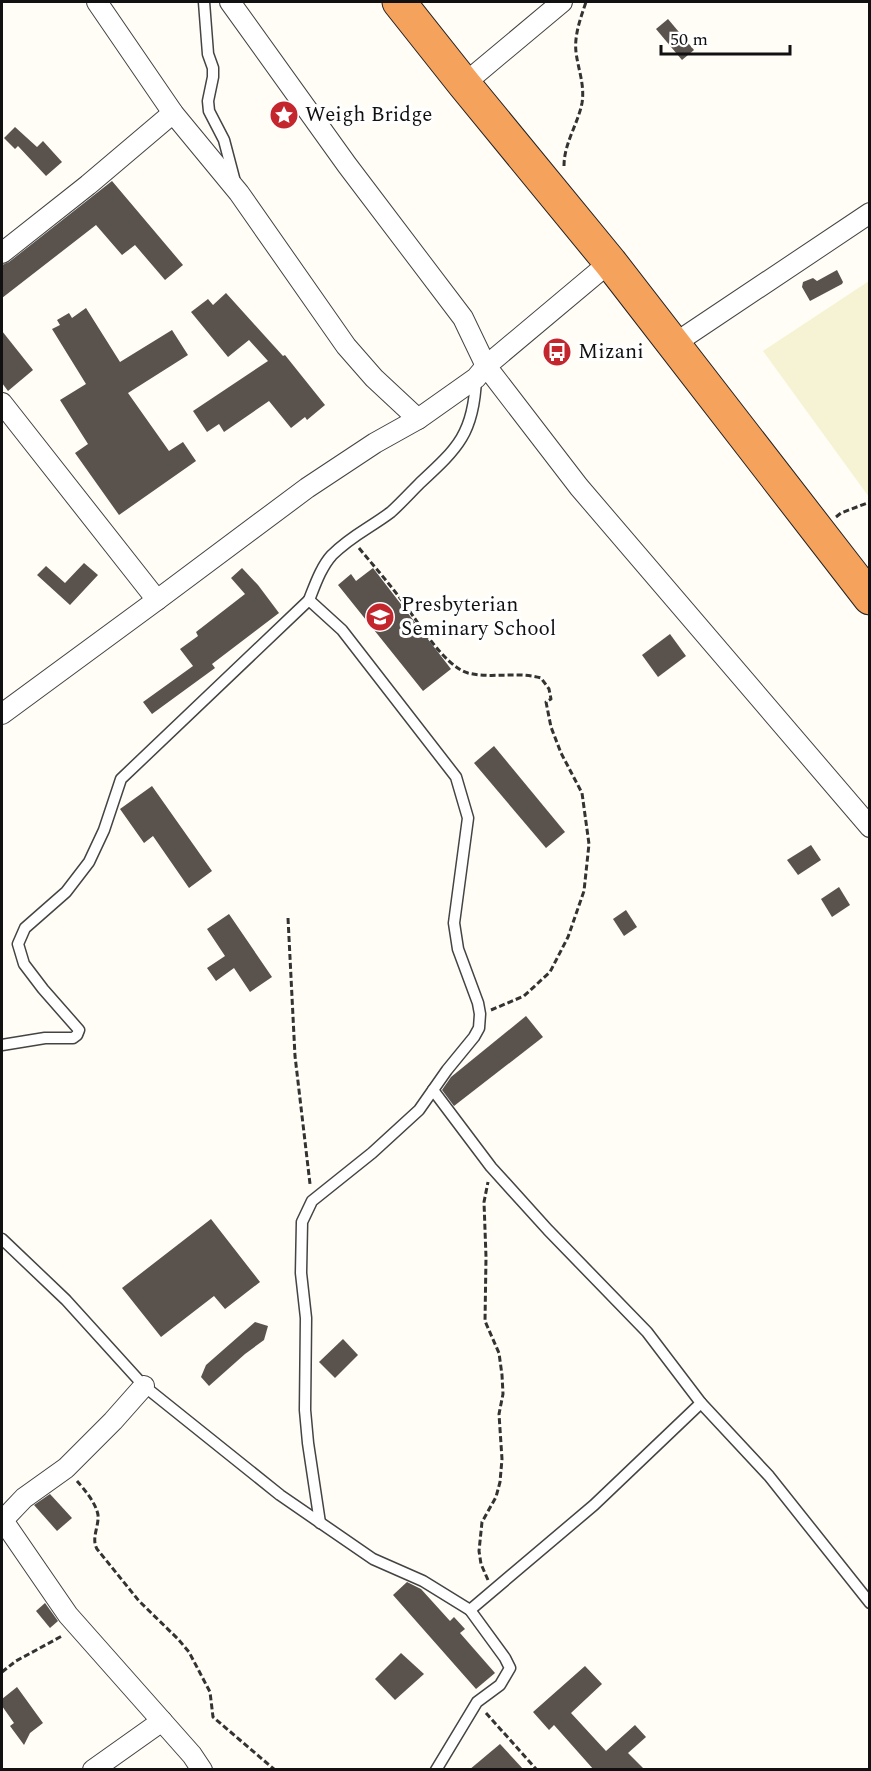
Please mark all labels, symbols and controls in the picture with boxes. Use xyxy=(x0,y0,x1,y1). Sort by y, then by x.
scale bar xyxy=(661,18,790,56)
text: 50 m xyxy=(670,26,708,53)
place icon: Weigh Bridge xyxy=(268,99,300,131)
place label: Weigh Bridge xyxy=(305,99,433,131)
bus stop icon: Mizani xyxy=(541,336,573,368)
place label: Mizani xyxy=(578,336,644,368)
place label: Presbyterian Seminary School xyxy=(401,589,556,645)
school or university icon: Presbyterian Seminary School xyxy=(364,601,396,633)

